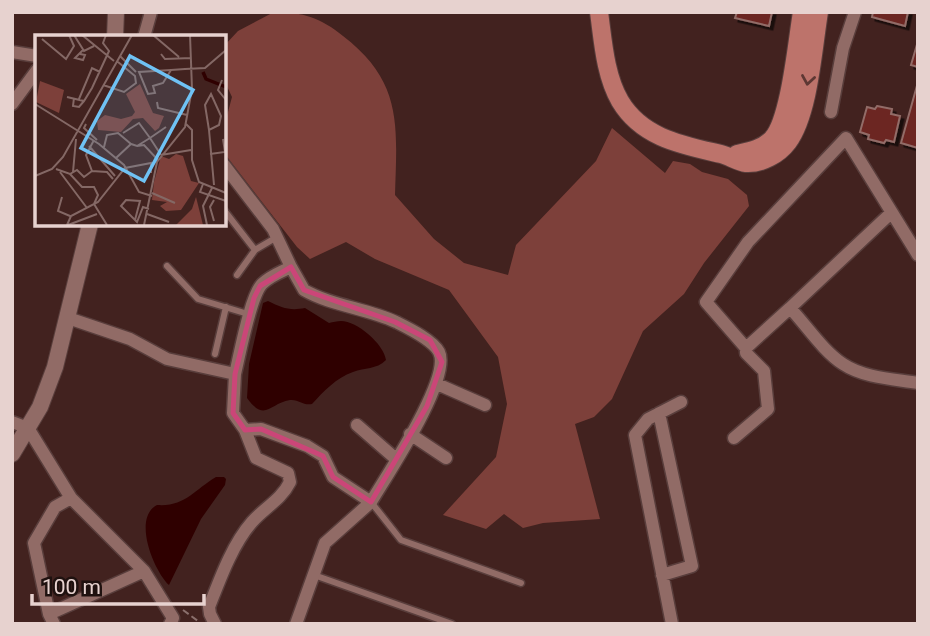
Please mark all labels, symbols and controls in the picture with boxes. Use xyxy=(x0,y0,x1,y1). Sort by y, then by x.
inset map xyxy=(35,35,226,226)
one-way arrow xyxy=(801,74,816,85)
scale bar xyxy=(32,562,203,606)
text: 100 m xyxy=(42,575,101,599)

